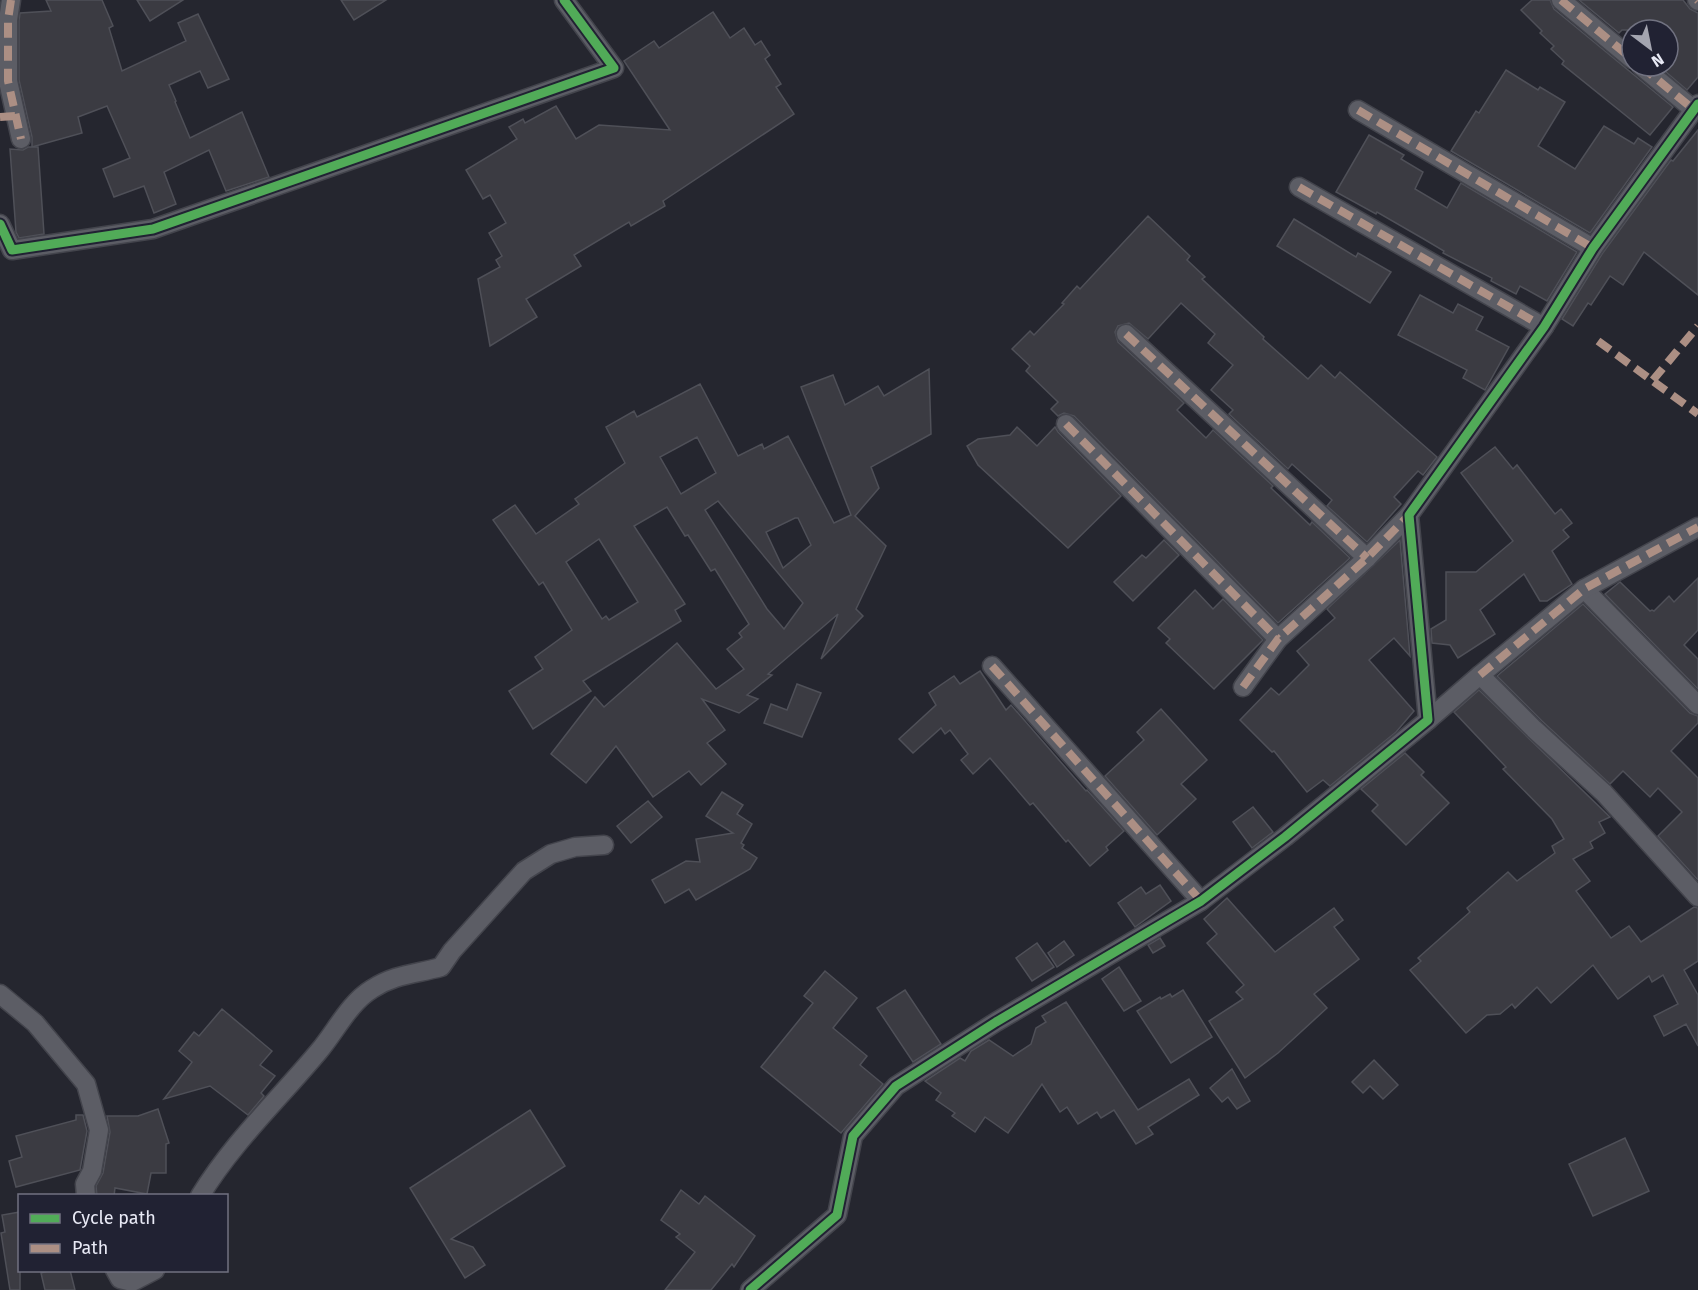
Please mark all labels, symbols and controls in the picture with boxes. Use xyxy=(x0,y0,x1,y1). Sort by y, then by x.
north arrow xyxy=(1620,18,1680,78)
text: N xyxy=(1648,49,1667,71)
legend xyxy=(18,1194,228,1272)
text: Cycle path xyxy=(72,1207,156,1229)
text: Path xyxy=(72,1237,108,1259)

